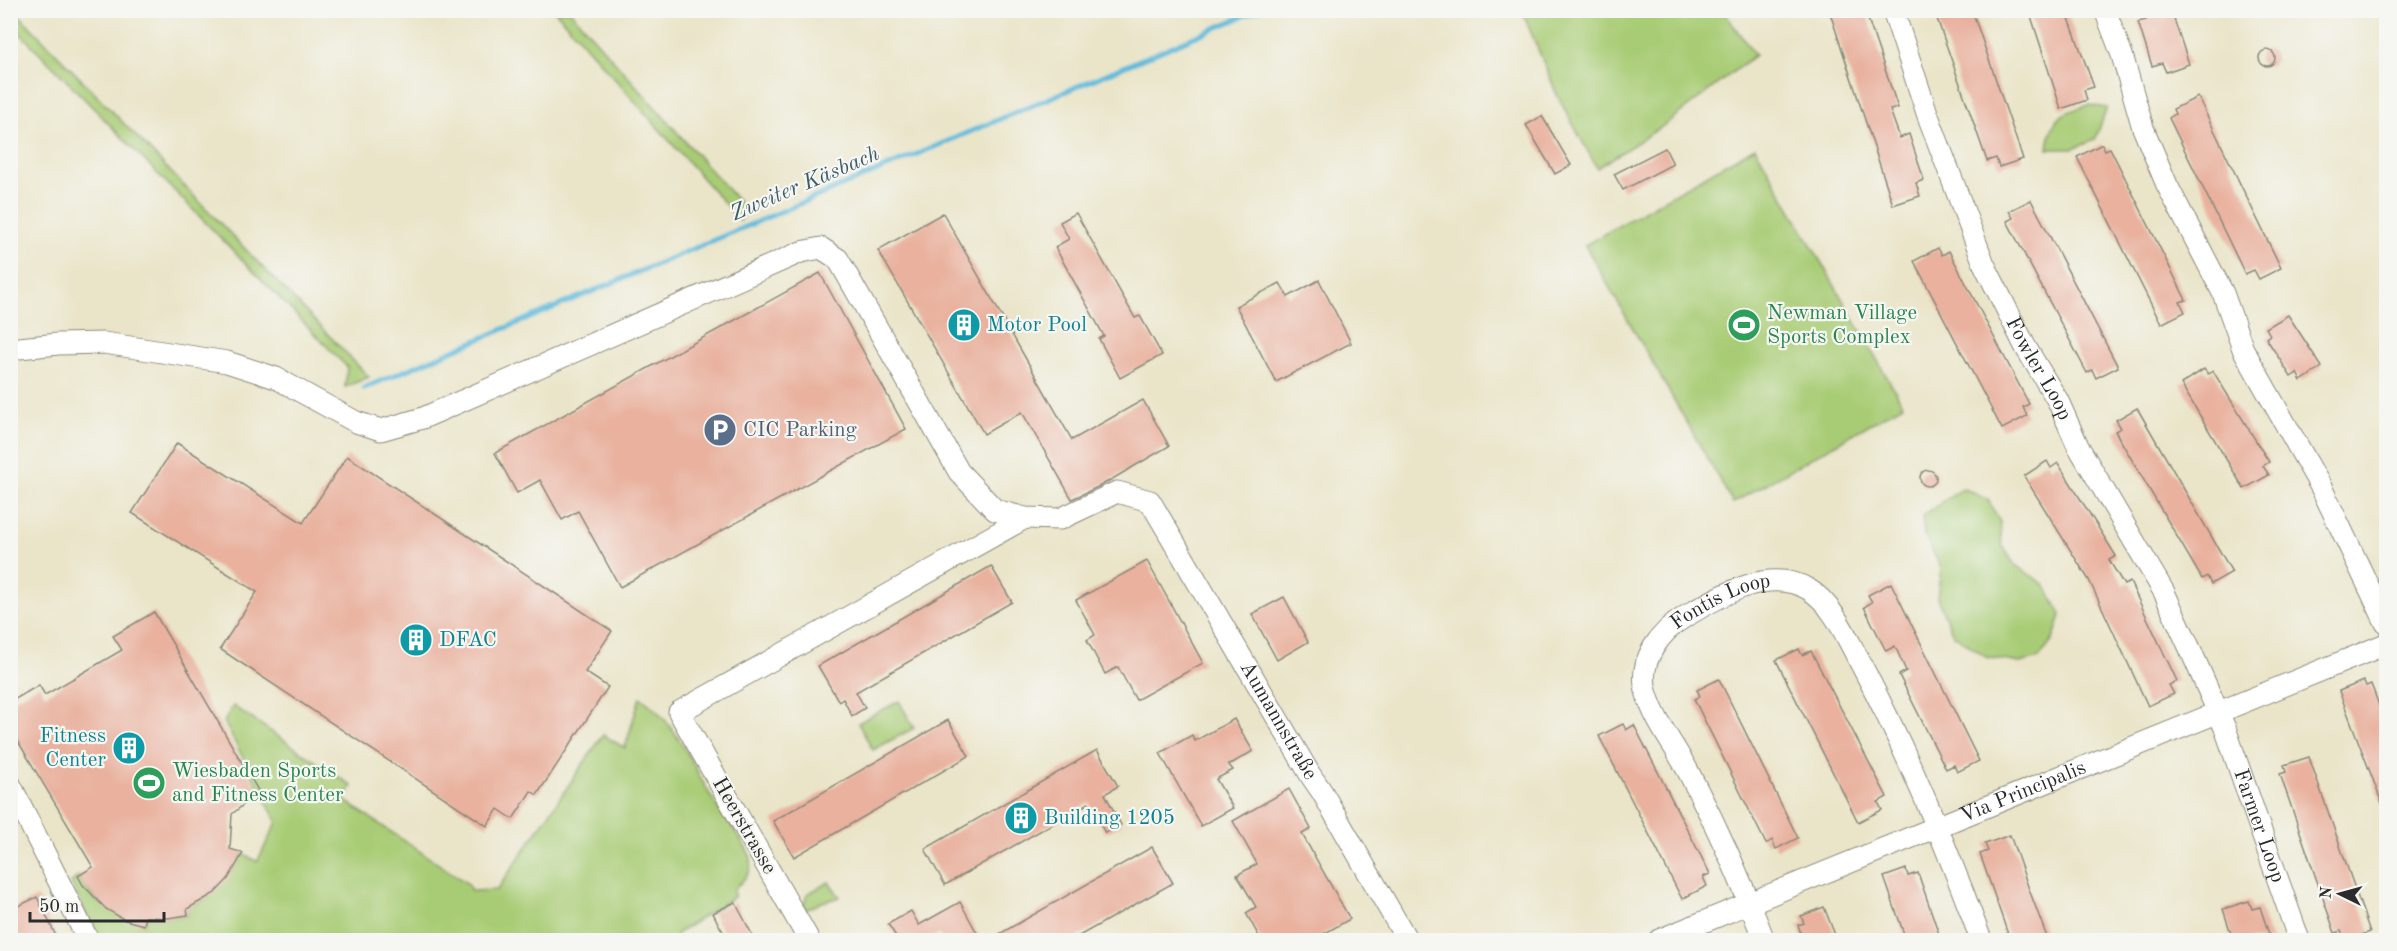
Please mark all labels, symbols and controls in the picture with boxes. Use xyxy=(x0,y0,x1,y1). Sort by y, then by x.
water label: Zweiter Käsbach xyxy=(727,143,883,225)
place label: Newman Village Sports Complex xyxy=(1767,303,1917,348)
building icon: Motor Pool xyxy=(946,307,982,343)
sports icon: Newman Village Sports Complex xyxy=(1726,307,1762,343)
street label: Fowler Loop xyxy=(2002,314,2076,423)
place label: Motor Pool xyxy=(987,315,1087,336)
parking icon: CIC Parking xyxy=(702,412,738,448)
place label: CIC Parking xyxy=(743,420,858,441)
street label: Fontis Loop xyxy=(1666,570,1772,634)
building icon: DFAC xyxy=(398,622,434,658)
place label: DFAC xyxy=(439,630,497,651)
street label: Aumannstraße xyxy=(1236,658,1321,783)
place label: Fitness Center xyxy=(40,726,106,771)
building icon: Fitness Center xyxy=(111,730,147,766)
street label: Via Principalis xyxy=(1957,757,2089,827)
place label: Wiesbaden Sports and Fitness Center xyxy=(172,761,344,806)
sports icon: Wiesbaden Sports and Fitness Center xyxy=(131,765,167,801)
street label: Farmer Loop xyxy=(2230,766,2289,885)
street label: Heerstrasse xyxy=(708,774,780,878)
building icon: Building 1205 xyxy=(1003,800,1039,836)
place label: Building 1205 xyxy=(1044,808,1175,829)
north arrow xyxy=(2310,864,2370,924)
scale bar xyxy=(30,885,164,923)
text: N xyxy=(2319,885,2336,900)
text: 50 m xyxy=(39,898,79,916)

